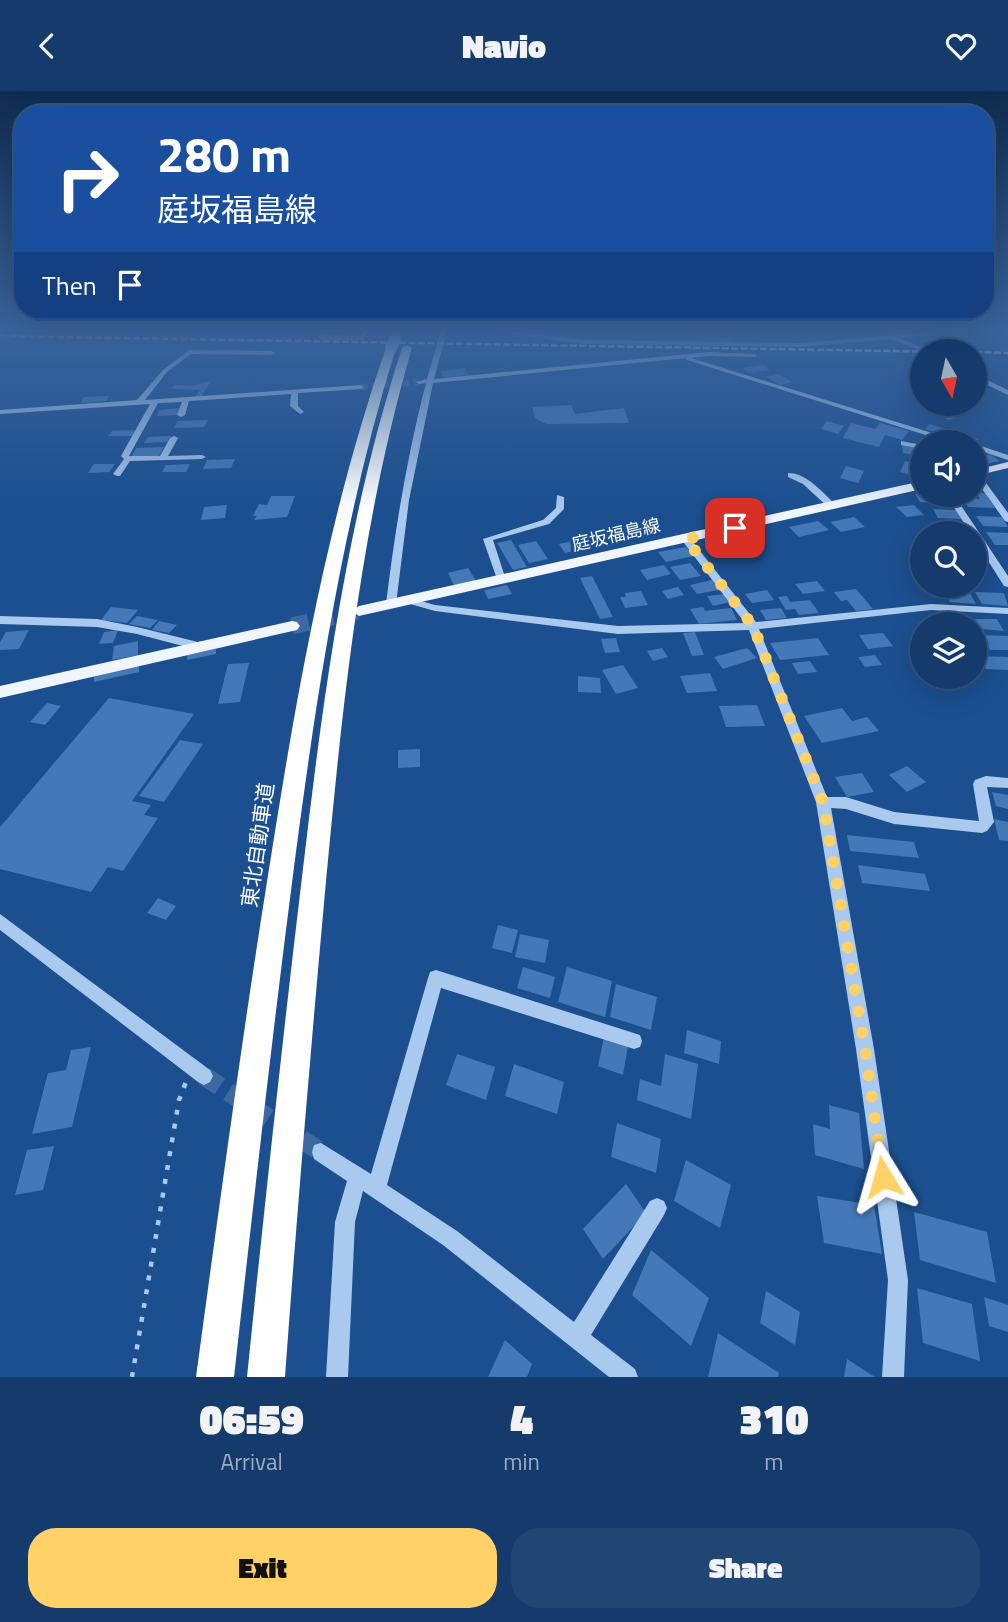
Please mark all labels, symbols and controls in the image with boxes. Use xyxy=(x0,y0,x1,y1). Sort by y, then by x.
text: Navio xyxy=(462,22,546,70)
icon: back xyxy=(28,27,66,65)
icon: heart xyxy=(942,27,980,65)
text: 280 m xyxy=(157,116,291,191)
icon: right xyxy=(42,133,133,224)
text: 庭坂福島線 xyxy=(157,185,317,233)
text: Then xyxy=(42,266,97,305)
icon: arrive xyxy=(111,266,149,304)
north arrow xyxy=(910,339,987,417)
map controls xyxy=(910,339,987,689)
button: sound xyxy=(910,430,987,507)
pin xyxy=(705,498,765,558)
icon: arrive xyxy=(716,509,754,547)
street label: 庭坂福島線 xyxy=(569,511,663,558)
button: search xyxy=(910,521,987,598)
button: layers xyxy=(910,612,987,689)
street label: 東北自動車道 xyxy=(232,780,282,909)
position arrow xyxy=(846,1140,920,1214)
text: 06:59 xyxy=(199,1386,304,1450)
text: 4 xyxy=(510,1386,533,1450)
text: 310 xyxy=(739,1386,809,1450)
text: Arrival xyxy=(220,1444,283,1479)
text: min xyxy=(503,1444,540,1479)
text: m xyxy=(764,1444,784,1479)
button: Exit xyxy=(28,1528,497,1608)
button: Share xyxy=(511,1528,980,1608)

